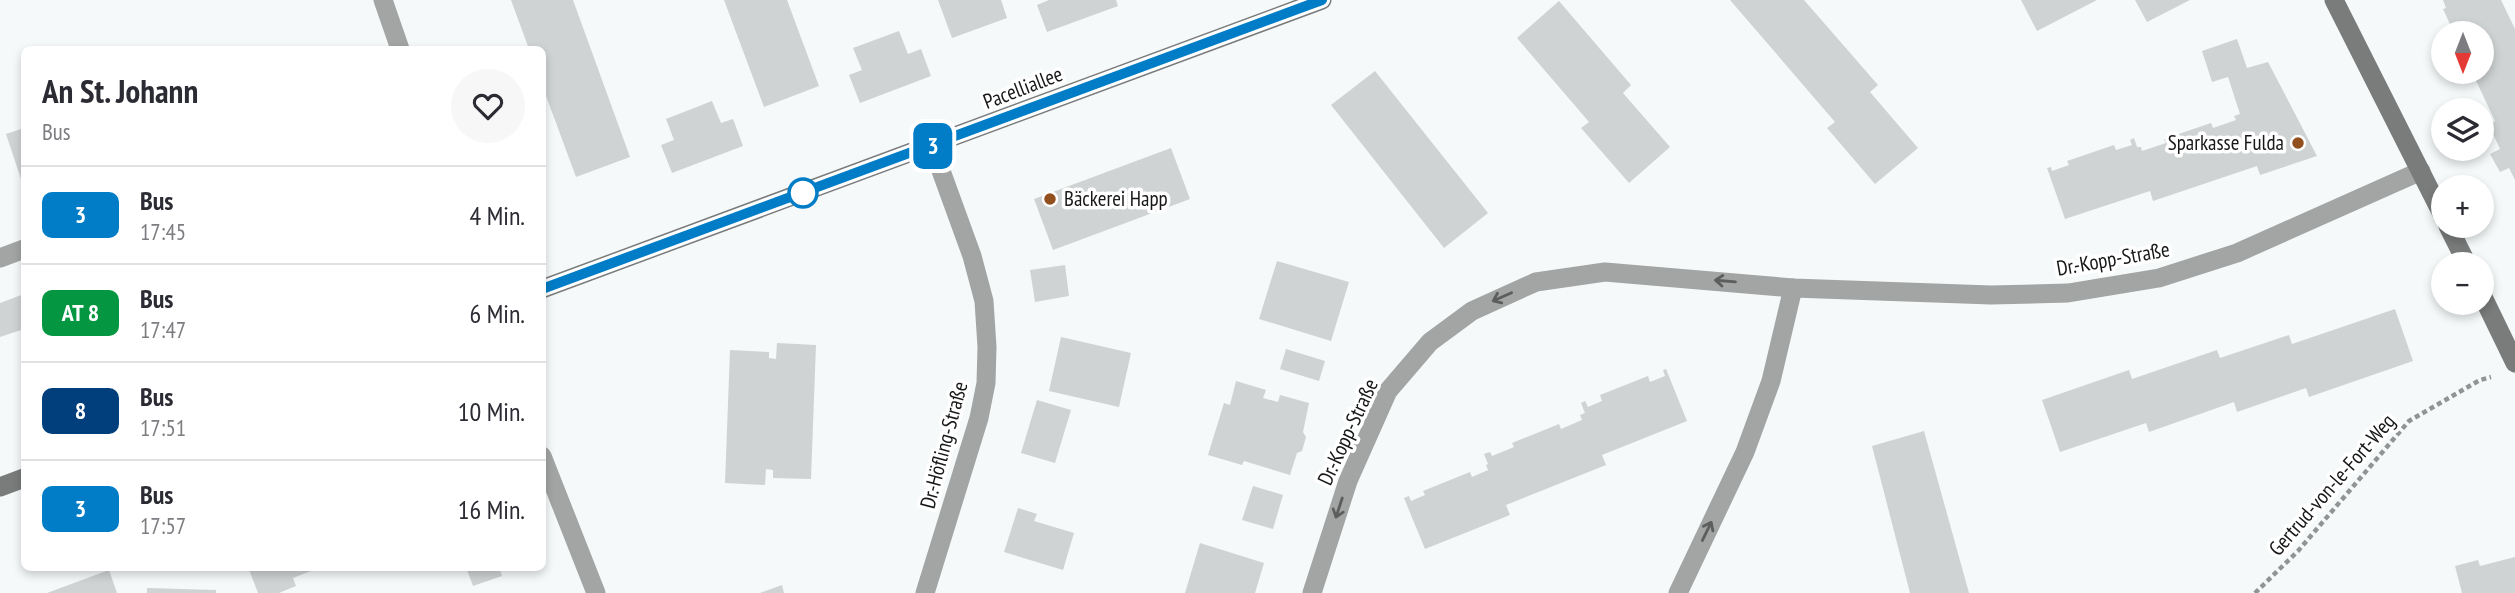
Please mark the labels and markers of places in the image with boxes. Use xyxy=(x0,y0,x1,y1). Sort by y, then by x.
place label: Sparkasse Fulda xyxy=(2168,129,2284,156)
marker: Sparkasse Fulda xyxy=(2290,135,2306,151)
unlabelled marker xyxy=(788,178,818,208)
place label: Bäckerei Happ xyxy=(1064,185,1168,212)
marker: Bäckerei Happ xyxy=(1042,191,1058,207)

